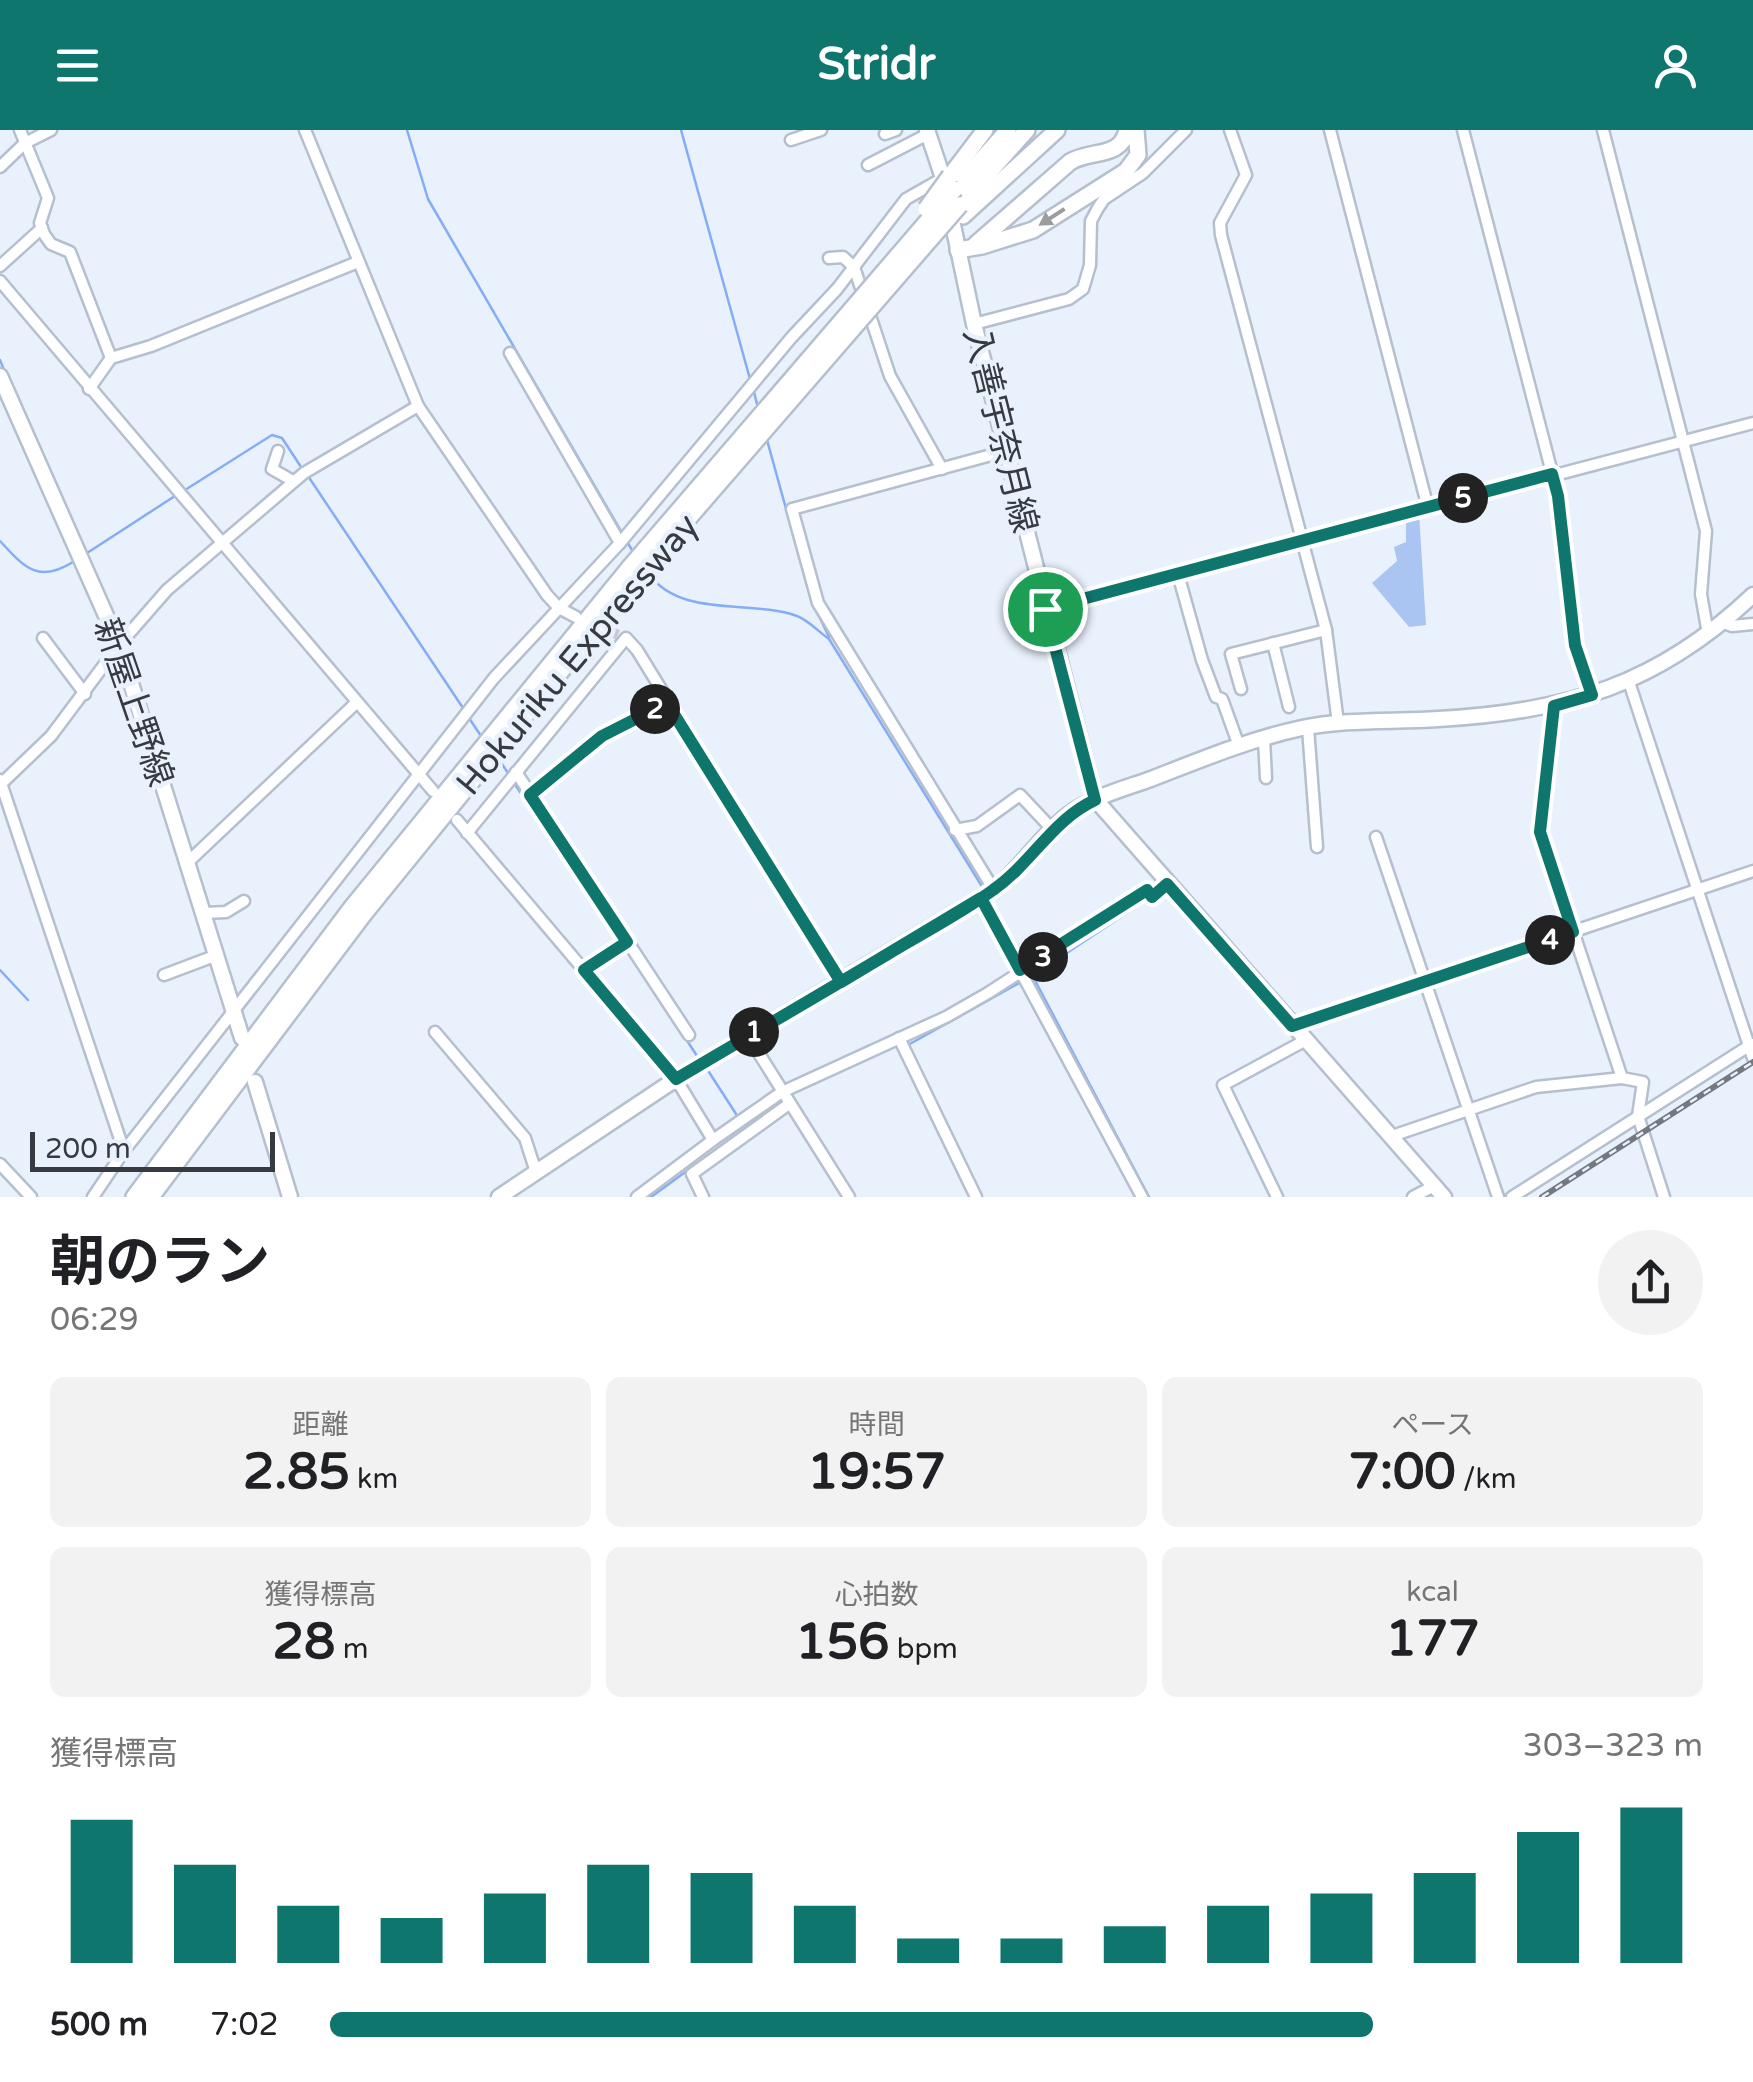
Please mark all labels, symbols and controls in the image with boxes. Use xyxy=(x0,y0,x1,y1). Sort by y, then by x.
icon: menu xyxy=(50,38,105,93)
text: Stridr xyxy=(818,38,936,92)
icon: person xyxy=(1648,38,1703,93)
one-way arrow xyxy=(1039,207,1066,226)
street label: 入善宇奈月線 xyxy=(954,323,1046,537)
pin: 5 xyxy=(1438,473,1488,523)
text: 5 xyxy=(1454,481,1472,515)
street label: Hokuriku Expressway xyxy=(448,505,708,804)
pin xyxy=(1003,567,1088,652)
icon: arrive xyxy=(1018,582,1073,637)
street label: 新屋上野線 xyxy=(85,613,181,792)
pin: 2 xyxy=(630,684,680,734)
text: 2 xyxy=(646,692,664,726)
pin: 4 xyxy=(1525,915,1575,965)
text: 4 xyxy=(1541,923,1559,957)
pin: 3 xyxy=(1018,932,1068,982)
text: 3 xyxy=(1034,940,1052,974)
pin: 1 xyxy=(729,1007,779,1057)
text: 1 xyxy=(745,1015,763,1049)
scale bar xyxy=(30,1127,275,1172)
text: 200 m xyxy=(45,1132,131,1166)
text: 朝のラン xyxy=(50,1230,270,1296)
button: share xyxy=(1598,1230,1703,1335)
text: 06:29 xyxy=(50,1301,139,1339)
text: 距離 xyxy=(292,1408,349,1442)
text: 時間 xyxy=(848,1408,905,1442)
text: ペース xyxy=(1391,1408,1474,1442)
text: 2.85 xyxy=(243,1442,350,1502)
text: 19:57 xyxy=(807,1442,946,1502)
text: 7:00 xyxy=(1349,1442,1456,1502)
text: km xyxy=(350,1462,398,1496)
text: /km xyxy=(1456,1462,1516,1496)
text: kcal xyxy=(1406,1575,1459,1609)
text: 獲得標高 xyxy=(264,1578,377,1612)
text: 心拍数 xyxy=(834,1578,919,1612)
text: 177 xyxy=(1385,1609,1480,1669)
text: 28 xyxy=(273,1612,335,1672)
text: 156 xyxy=(795,1612,889,1672)
text: m xyxy=(335,1632,368,1666)
text: bpm xyxy=(889,1632,958,1666)
text: 303–323 m xyxy=(1523,1727,1703,1765)
text: 獲得標高 xyxy=(50,1735,178,1773)
text: 500 m xyxy=(50,2006,148,2044)
text: 7:02 xyxy=(210,2006,279,2044)

